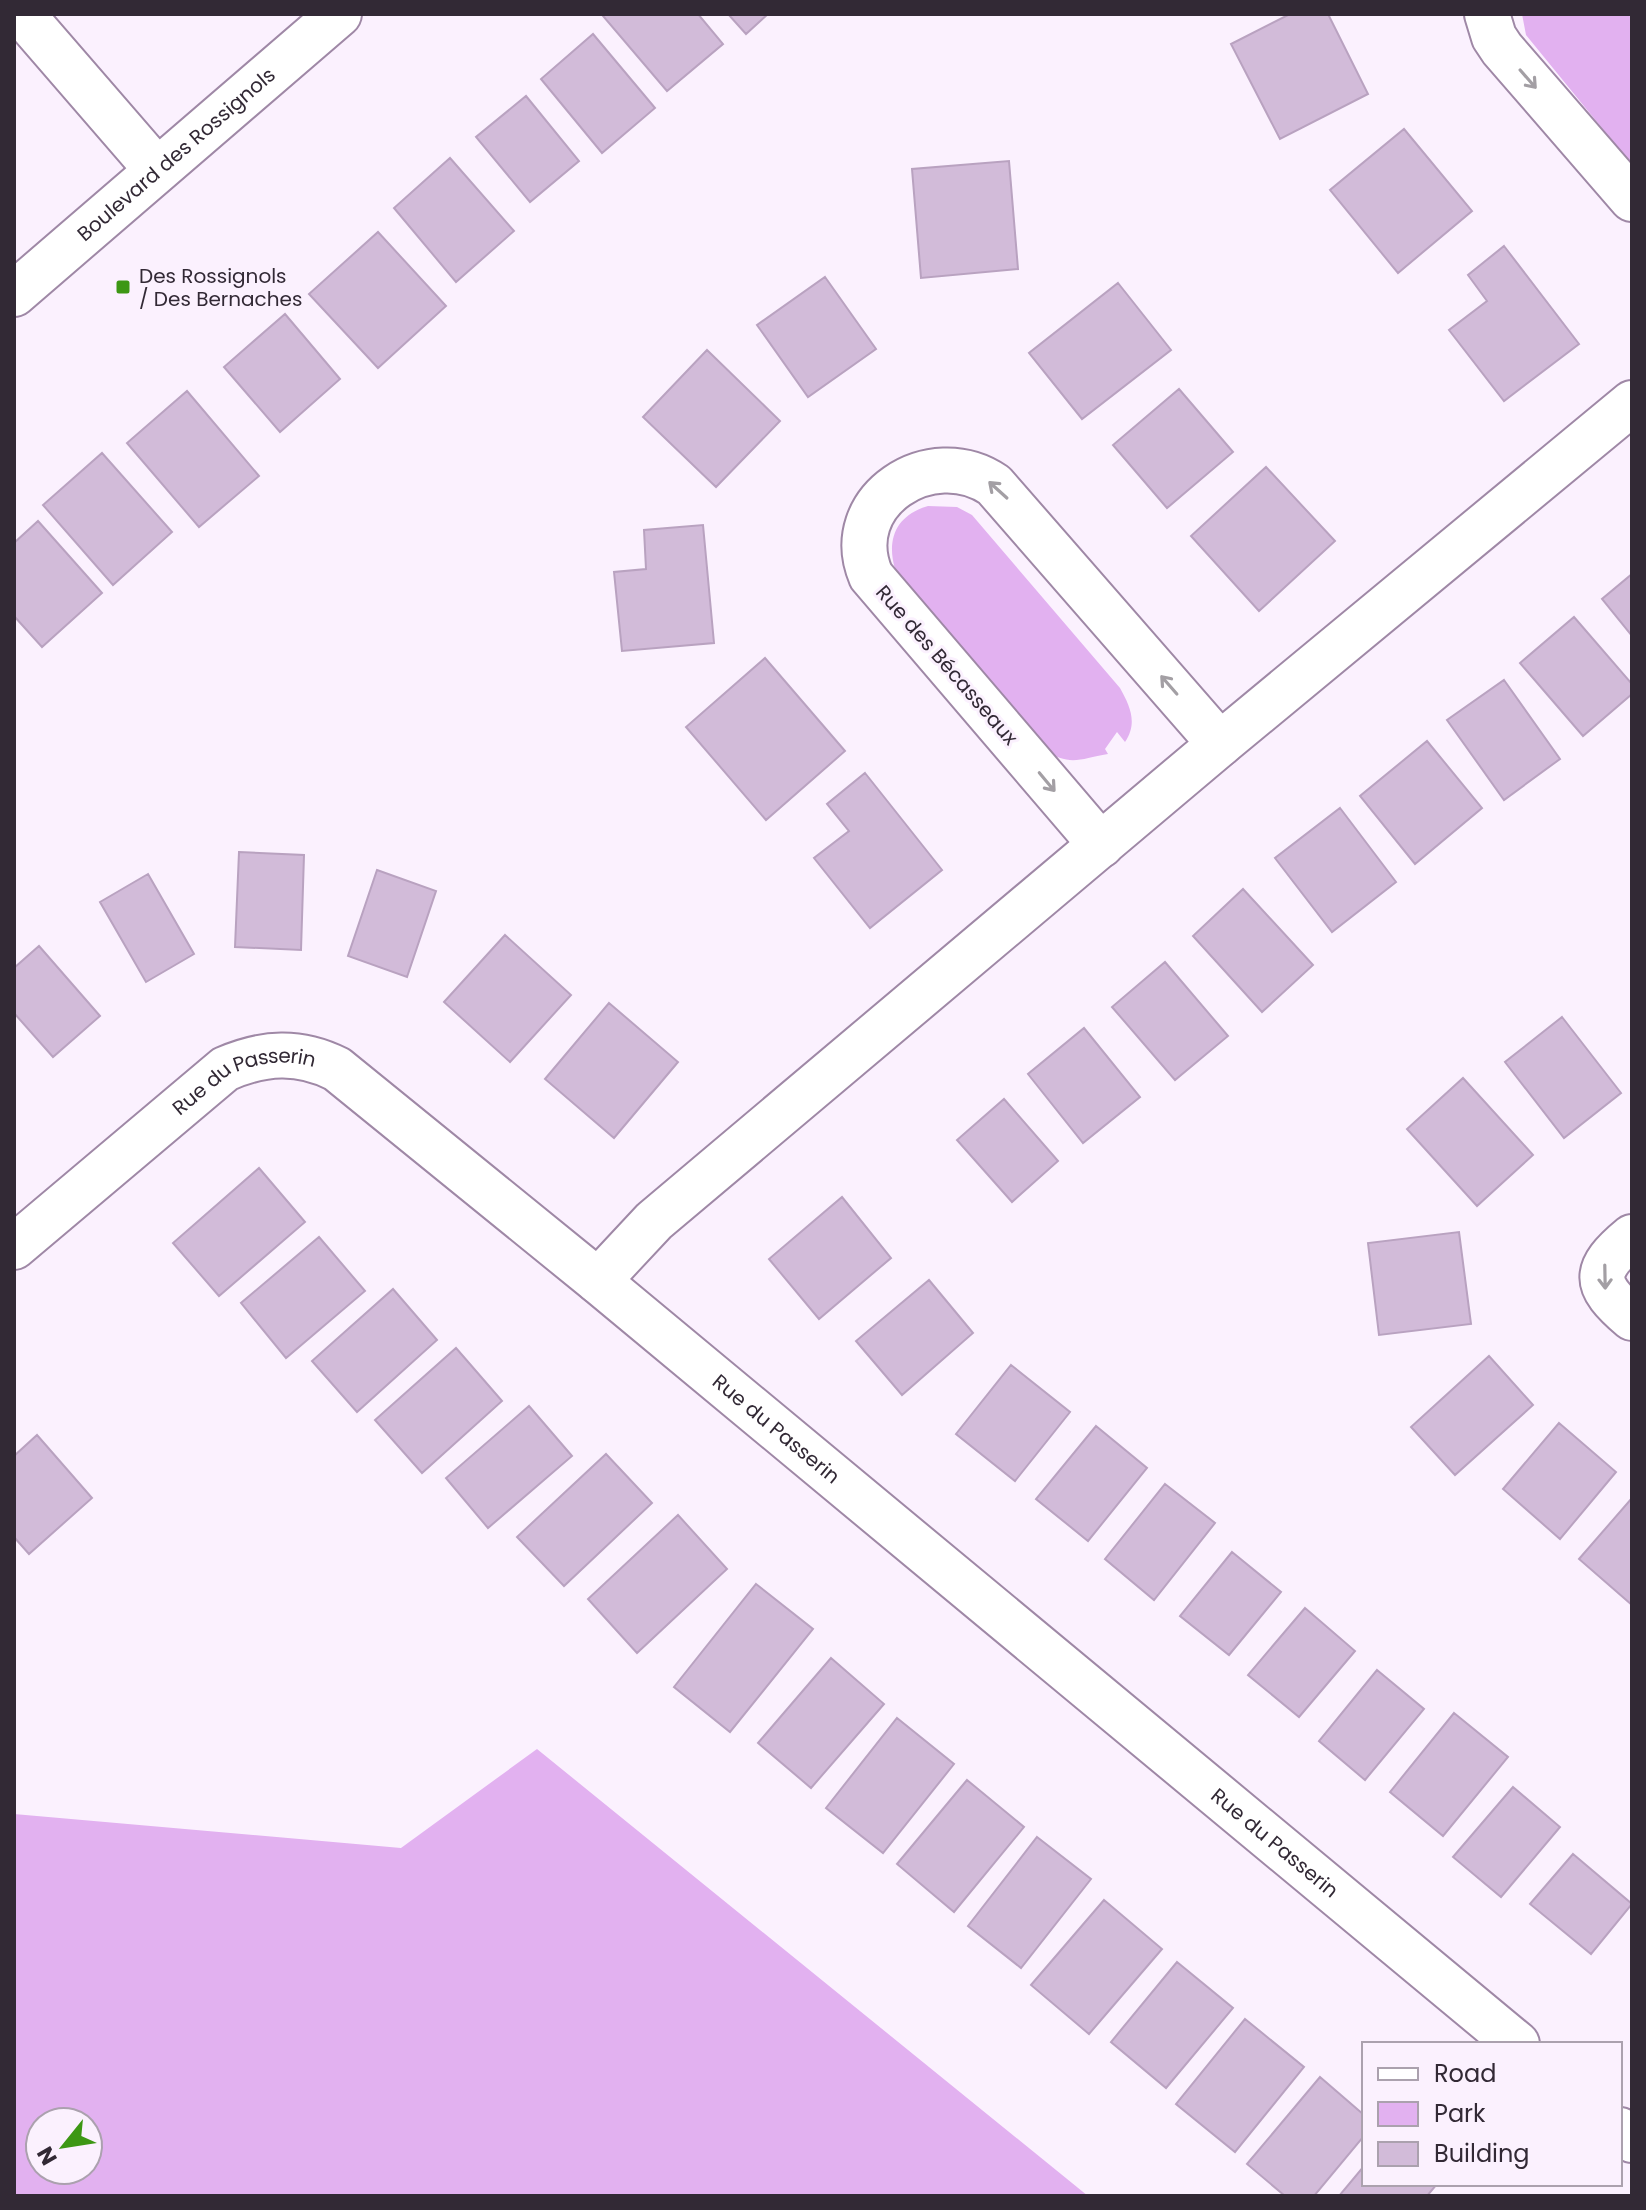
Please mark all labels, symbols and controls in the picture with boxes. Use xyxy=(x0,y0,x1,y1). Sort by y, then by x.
street label: Boulevard des Rossignols xyxy=(71,61,281,248)
one-way arrow xyxy=(1518,68,1536,88)
place label: Des Rossignols / Des Bernaches xyxy=(139,262,302,313)
marker: Des Rossignols / Des Bernaches xyxy=(114,278,132,296)
one-way arrow xyxy=(988,481,1009,500)
street label: Rue des Bécasseaux xyxy=(870,579,1025,751)
one-way arrow xyxy=(1160,676,1178,696)
one-way arrow xyxy=(1038,771,1056,791)
street label: Rue du Passerin xyxy=(166,1041,319,1122)
one-way arrow xyxy=(1598,1264,1613,1290)
street label: Rue du Passerin xyxy=(706,1368,846,1490)
street label: Rue du Passerin xyxy=(1205,1782,1344,1904)
legend xyxy=(1362,2042,1622,2186)
text: Road xyxy=(1434,2057,1496,2090)
text: Park xyxy=(1434,2097,1486,2130)
north arrow xyxy=(24,2106,104,2186)
text: Building xyxy=(1434,2137,1530,2170)
text: N xyxy=(30,2141,65,2171)

